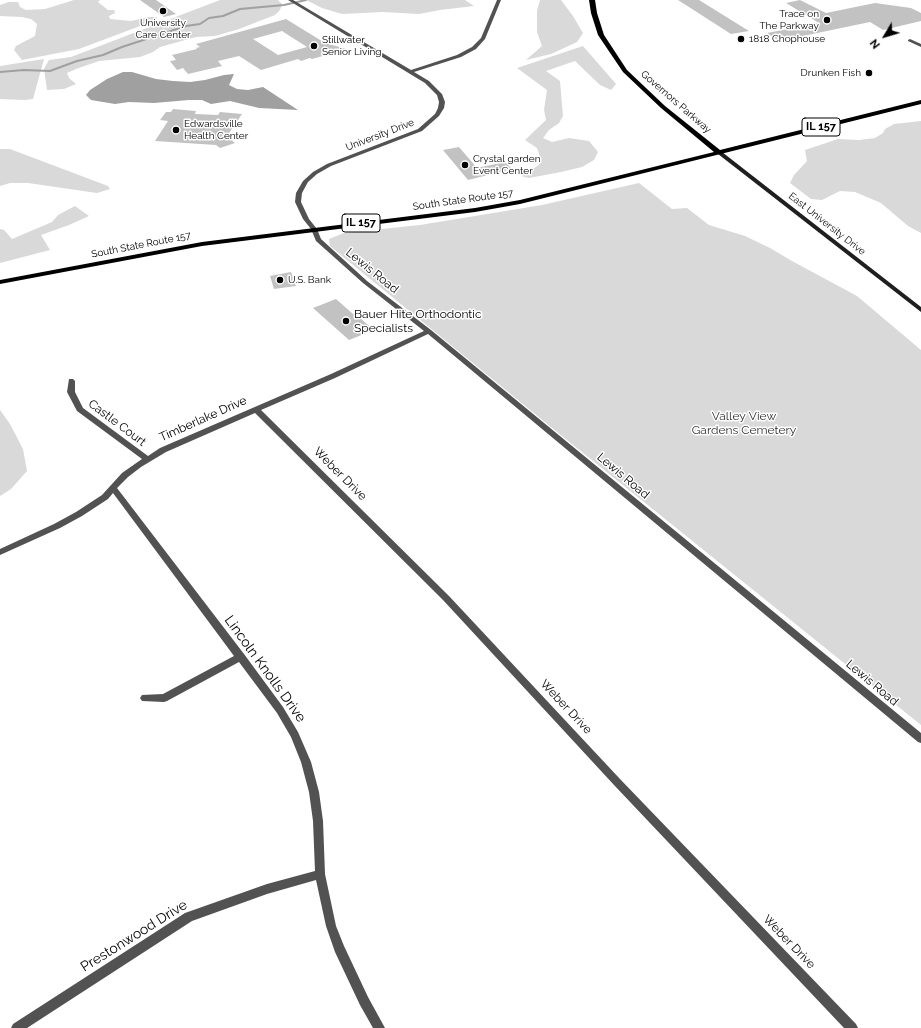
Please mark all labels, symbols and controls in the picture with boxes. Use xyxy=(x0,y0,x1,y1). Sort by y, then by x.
marker: University Care Center xyxy=(158,6,168,16)
place label: Trace on The Parkway xyxy=(760,8,819,32)
marker: Trace on The Parkway xyxy=(822,15,832,25)
north arrow xyxy=(865,16,905,56)
place label: University Care Center xyxy=(135,17,191,40)
place label: 1818 Chophouse xyxy=(749,33,825,45)
place label: Stillwater Senior Living xyxy=(322,34,381,58)
marker: 1818 Chophouse xyxy=(736,34,746,44)
text: N xyxy=(867,36,883,51)
marker: Stillwater Senior Living xyxy=(309,41,319,51)
place label: Drunken Fish xyxy=(801,67,861,79)
street label: Governors Parkway xyxy=(638,68,714,136)
marker: Drunken Fish xyxy=(864,68,874,78)
street label: University Drive xyxy=(344,116,416,154)
place label: Edwardsville Health Center xyxy=(184,118,248,142)
road number: IL 157 xyxy=(802,118,840,136)
marker: Edwardsville Health Center xyxy=(171,125,181,135)
place label: Crystal garden Event Center xyxy=(473,153,540,176)
marker: Crystal garden Event Center xyxy=(460,160,470,170)
street label: South State Route 157 xyxy=(412,187,514,213)
street label: East University Drive xyxy=(786,190,868,258)
road number: IL 157 xyxy=(342,214,380,232)
street label: South State Route 157 xyxy=(90,229,192,261)
street label: Lewis Road xyxy=(343,245,401,297)
place label: U.S. Bank xyxy=(288,274,331,286)
marker: U.S. Bank xyxy=(275,275,285,285)
place label: Bauer Hite Orthodontic Specialists xyxy=(354,307,482,335)
marker: Bauer Hite Orthodontic Specialists xyxy=(341,316,351,326)
street label: Timberlake Drive xyxy=(157,393,249,445)
street label: Castle Court xyxy=(85,397,149,449)
park label: Valley View Gardens Cemetery xyxy=(692,409,796,437)
street label: Weber Drive xyxy=(310,444,370,504)
street label: Lewis Road xyxy=(594,450,652,502)
street label: Lincoln Knolls Drive xyxy=(221,612,309,726)
street label: Lewis Road xyxy=(843,657,901,709)
street label: Weber Drive xyxy=(537,677,595,737)
street label: Prestonwood Drive xyxy=(77,896,191,976)
street label: Weber Drive xyxy=(760,912,818,972)

